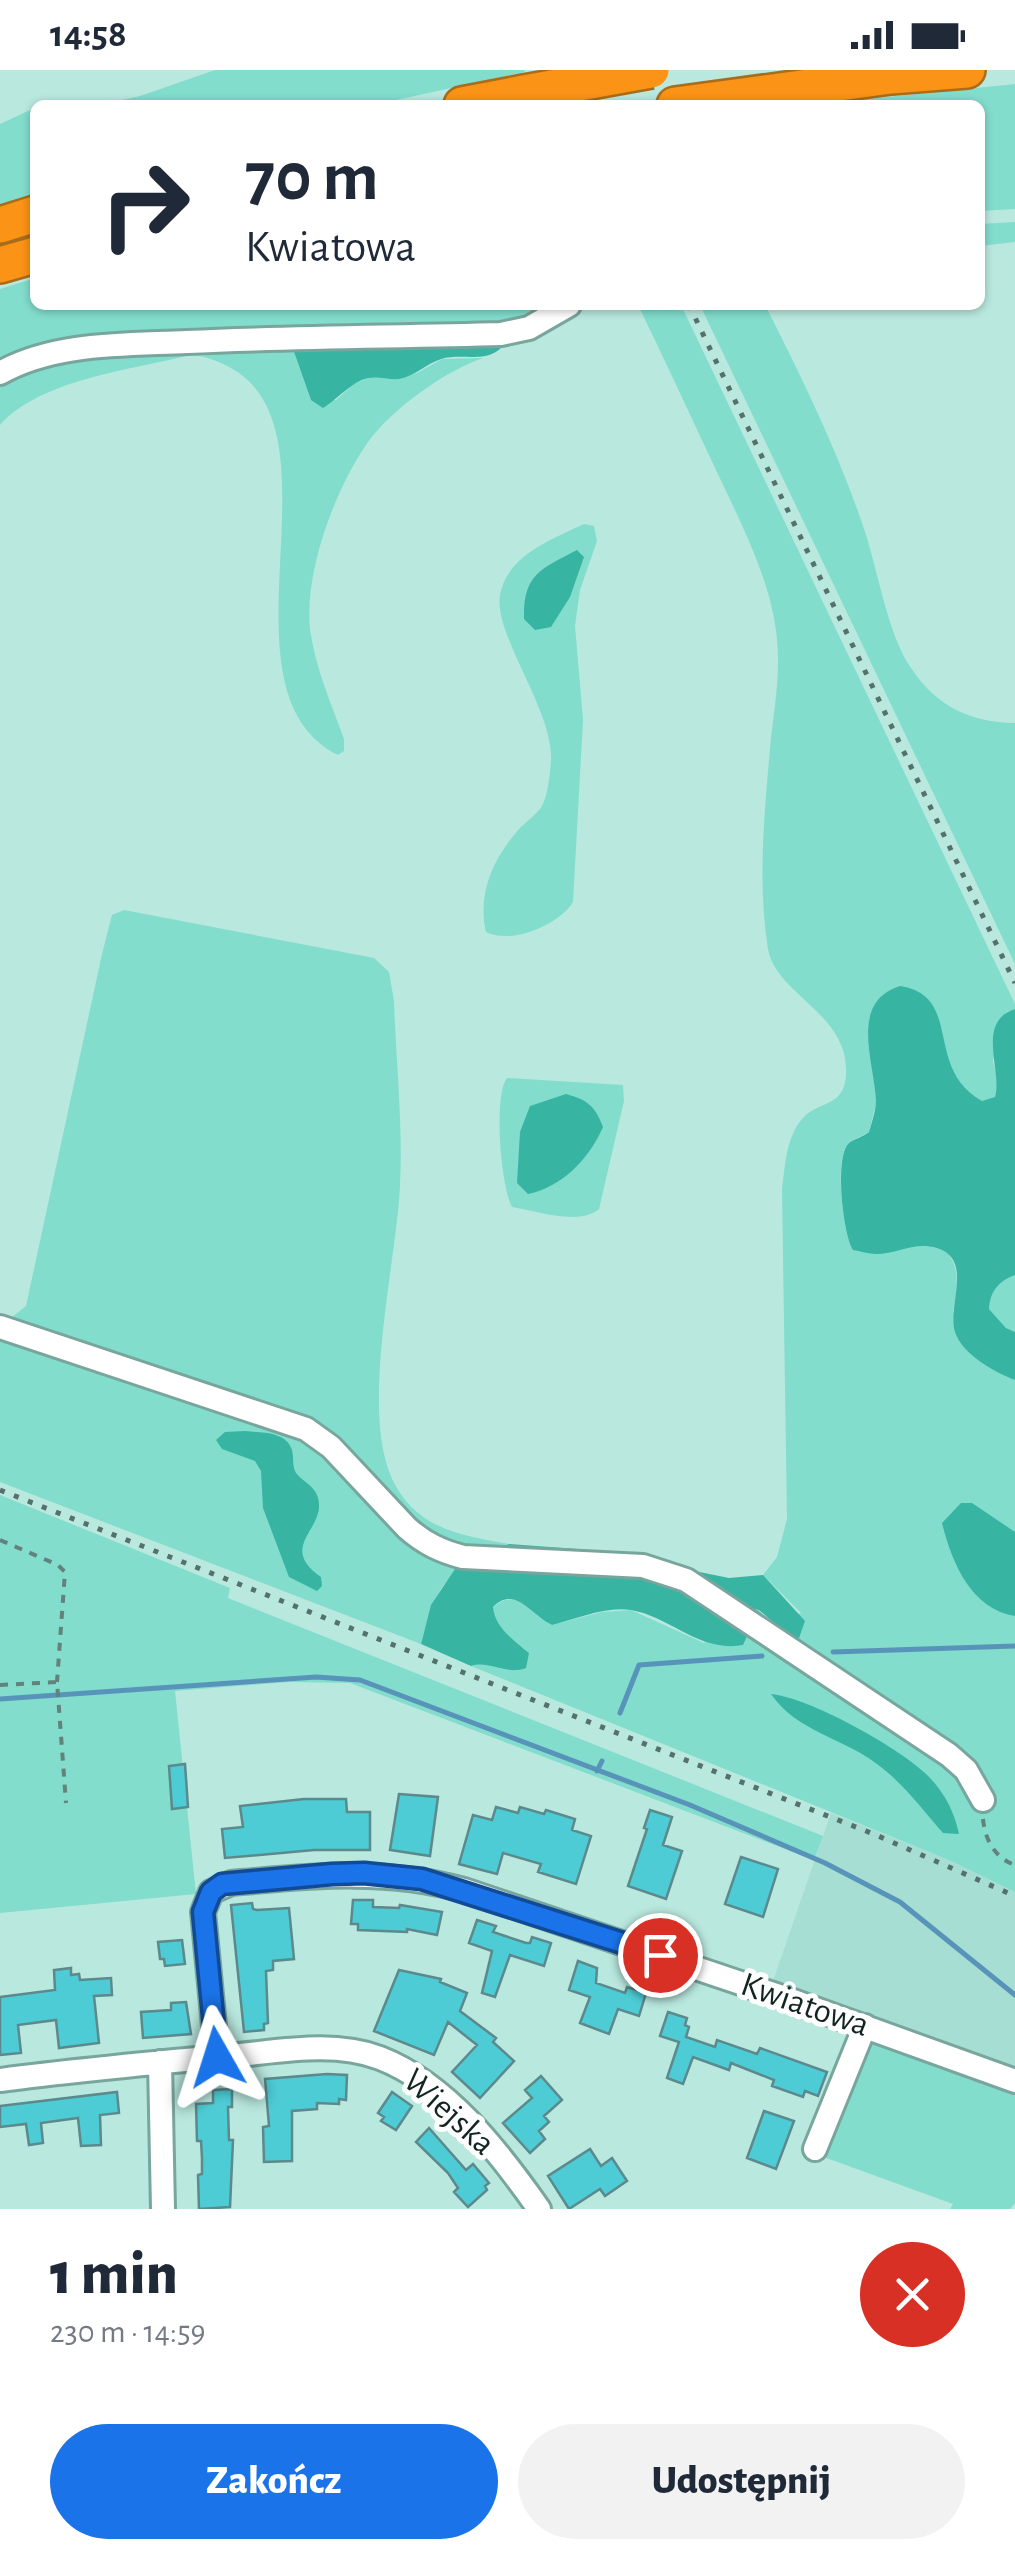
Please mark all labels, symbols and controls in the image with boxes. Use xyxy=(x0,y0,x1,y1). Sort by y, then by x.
text: 14:58 xyxy=(50,16,127,54)
icon: right xyxy=(80,140,210,270)
text: 70 m xyxy=(245,143,379,213)
text: Kwiatowa xyxy=(245,225,416,270)
pin xyxy=(618,1913,703,1998)
icon: arrive xyxy=(633,1928,688,1983)
street label: Kwiatowa xyxy=(736,1967,874,2043)
position arrow xyxy=(165,2005,269,2109)
street label: Wiejska xyxy=(397,2062,501,2162)
button: close xyxy=(860,2242,965,2347)
text: 1 min xyxy=(50,2245,178,2305)
text: 230 m · 14:59 xyxy=(50,2316,206,2348)
button: Zakończ xyxy=(50,2424,498,2539)
button: Udostępnij xyxy=(518,2424,965,2539)

